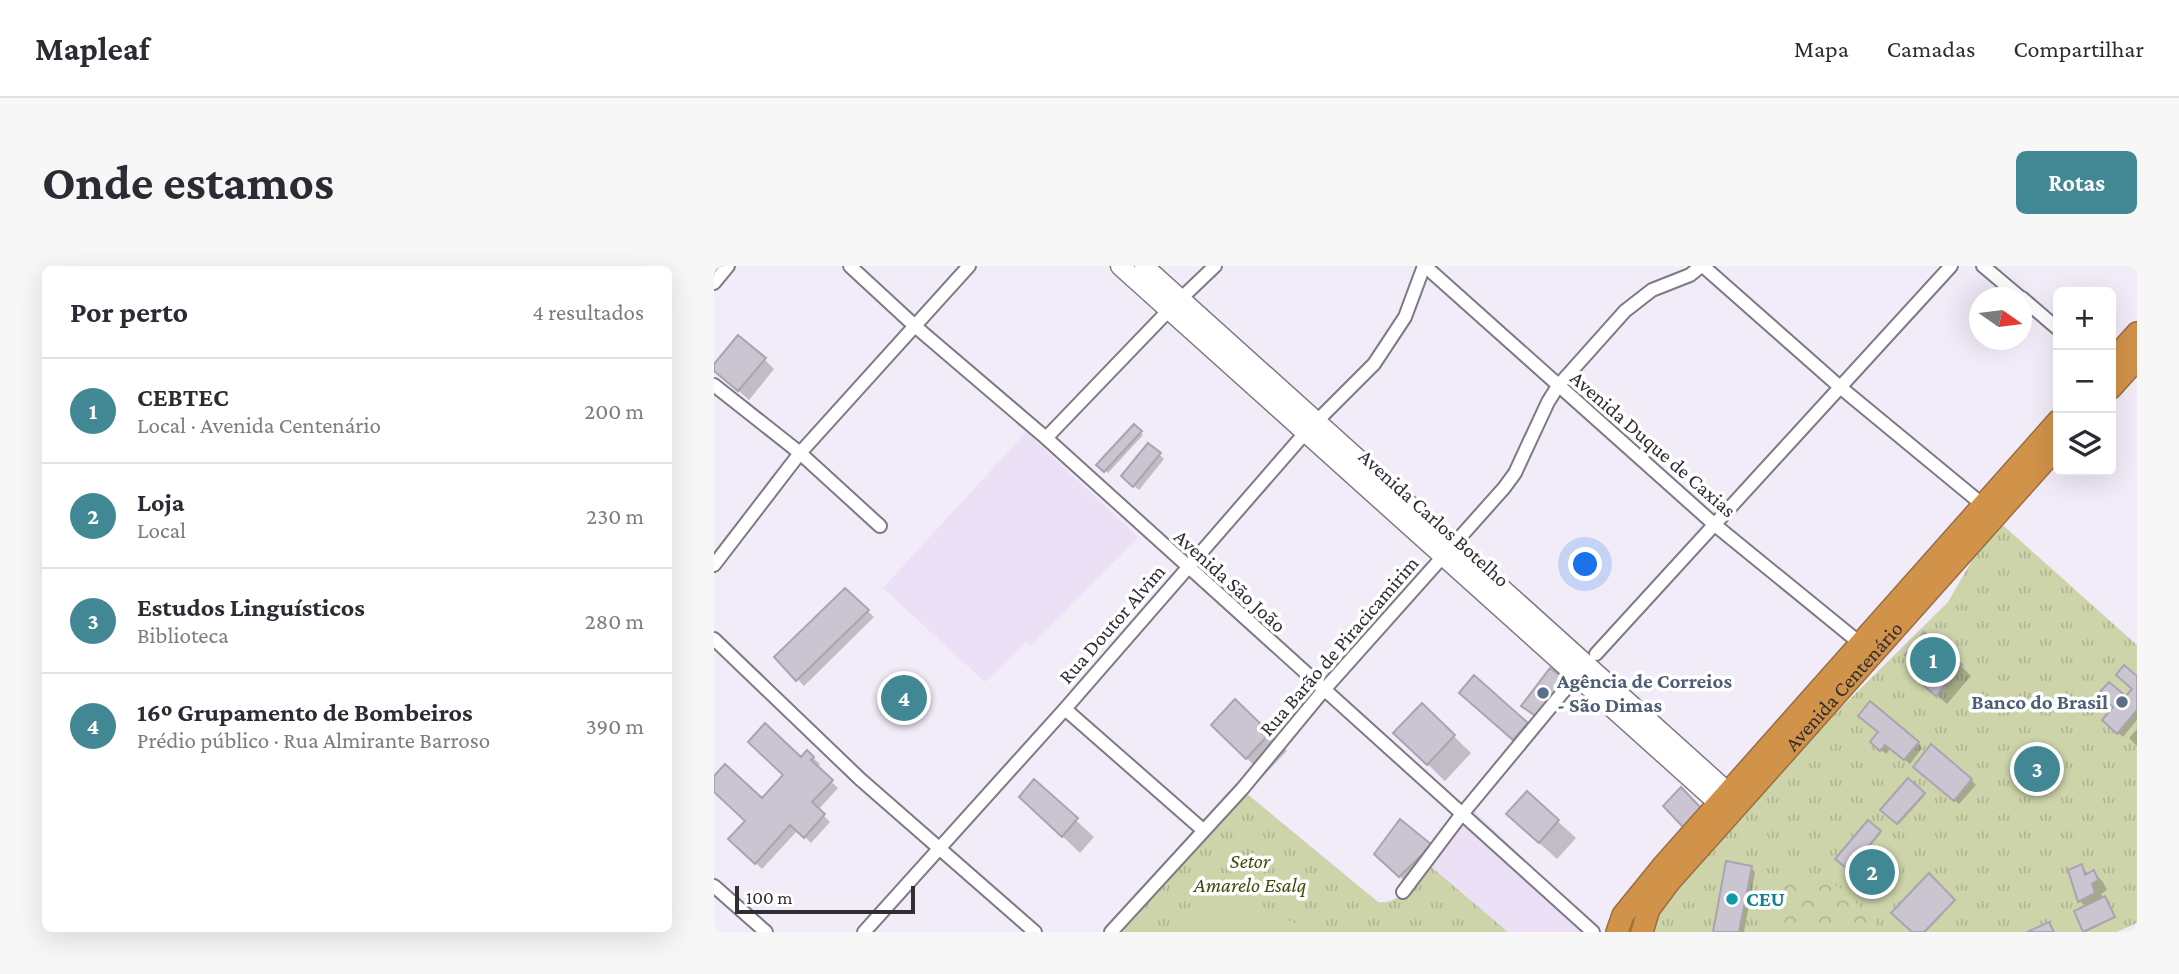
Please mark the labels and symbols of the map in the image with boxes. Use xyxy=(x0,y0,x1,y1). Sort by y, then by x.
north arrow xyxy=(1969,287,2032,350)
street label: Avenida Duque de Caxias xyxy=(1565,366,1741,522)
street label: Avenida Carlos Botelho xyxy=(1354,444,1514,592)
street label: Avenida São João xyxy=(1169,524,1291,638)
your location xyxy=(1568,547,1602,581)
street label: Rua Barão de Piracicamirim xyxy=(1254,551,1424,741)
street label: Rua Doutor Alvim xyxy=(1054,559,1170,688)
street label: Avenida Centenário xyxy=(1780,617,1908,756)
pin: 1 xyxy=(1910,634,1956,686)
place label: Agência de Correios - São Dimas xyxy=(1556,669,1732,717)
pin: 4 xyxy=(881,672,927,724)
marker: Agência de Correios - São Dimas xyxy=(1535,685,1551,701)
place label: Banco do Brasil xyxy=(1971,690,2108,714)
marker: Banco do Brasil xyxy=(2114,694,2130,710)
pin: 3 xyxy=(2014,743,2060,795)
pin: 2 xyxy=(1849,846,1895,898)
park label: Setor Amarelo Esalq xyxy=(1193,849,1307,897)
scale bar xyxy=(735,883,915,915)
place label: CEU xyxy=(1746,887,1785,911)
marker: CEU xyxy=(1724,891,1740,907)

